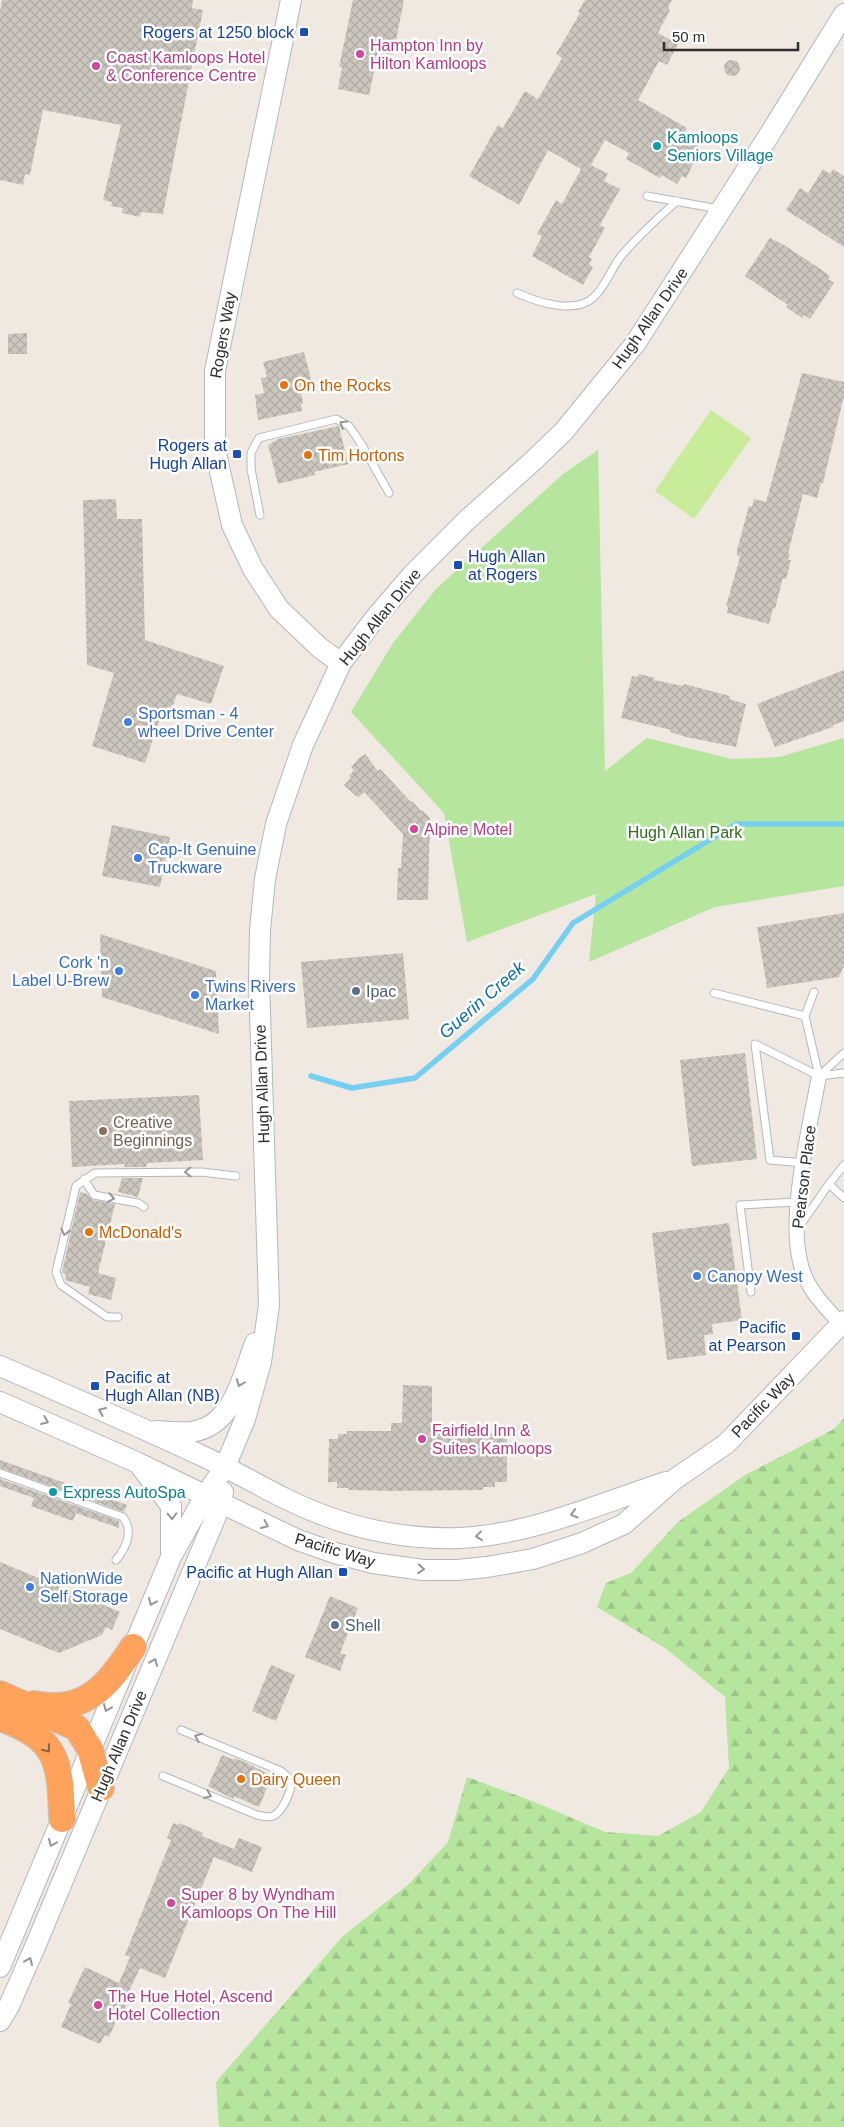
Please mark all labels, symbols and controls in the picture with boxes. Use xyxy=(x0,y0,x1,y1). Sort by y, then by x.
scale bar xyxy=(664,20,798,52)
place label: Rogers at 1250 block xyxy=(143,24,295,41)
marker: Rogers at 1250 block xyxy=(298,26,310,38)
text: 50 m xyxy=(672,28,705,45)
place label: Hampton Inn by Hilton Kamloops xyxy=(370,37,487,72)
marker: Hampton Inn by Hilton Kamloops xyxy=(354,48,366,60)
place label: Coast Kamloops Hotel & Conference Centre xyxy=(106,49,265,84)
marker: Coast Kamloops Hotel & Conference Centre xyxy=(90,60,102,72)
place label: Kamloops Seniors Village xyxy=(667,129,774,164)
marker: Kamloops Seniors Village xyxy=(651,140,663,152)
street label: Hugh Allan Drive xyxy=(609,264,691,372)
street label: Rogers Way xyxy=(207,290,239,380)
place label: On the Rocks xyxy=(294,377,391,394)
marker: On the Rocks xyxy=(278,379,290,391)
one-way arrow xyxy=(340,420,349,430)
place label: Rogers at Hugh Allan xyxy=(150,437,228,472)
place label: Tim Hortons xyxy=(318,447,405,464)
marker: Rogers at Hugh Allan xyxy=(231,448,243,460)
marker: Tim Hortons xyxy=(302,449,314,461)
place label: Hugh Allan at Rogers xyxy=(468,548,545,583)
marker: Hugh Allan at Rogers xyxy=(452,559,464,571)
street label: Hugh Allan Drive xyxy=(336,565,424,669)
place label: Sportsman - 4 wheel Drive Center xyxy=(137,705,275,740)
marker: Sportsman - 4 wheel Drive Center xyxy=(122,716,134,728)
place label: Alpine Motel xyxy=(424,821,512,838)
marker: Alpine Motel xyxy=(408,823,420,835)
park label: Hugh Allan Park xyxy=(628,824,743,841)
place label: Cap-It Genuine Truckware xyxy=(148,841,257,876)
marker: Cap-It Genuine Truckware xyxy=(132,852,144,864)
place label: Cork 'n Label U-Brew xyxy=(12,954,109,989)
water label: Guerin Creek xyxy=(435,957,530,1043)
marker: Cork 'n Label U-Brew xyxy=(113,965,125,977)
place label: Twins Rivers Market xyxy=(205,978,296,1013)
place label: Ipac xyxy=(366,983,396,1000)
marker: Ipac xyxy=(350,985,362,997)
marker: Twins Rivers Market xyxy=(189,989,201,1001)
street label: Hugh Allan Drive xyxy=(251,1024,273,1144)
place label: Creative Beginnings xyxy=(113,1114,192,1149)
street label: Pearson Place xyxy=(789,1124,819,1230)
marker: Creative Beginnings xyxy=(97,1125,109,1137)
one-way arrow xyxy=(183,1167,191,1177)
one-way arrow xyxy=(106,1192,115,1202)
place label: McDonald's xyxy=(99,1224,182,1241)
marker: McDonald's xyxy=(83,1226,95,1238)
one-way arrow xyxy=(60,1227,71,1236)
place label: Canopy West xyxy=(707,1268,803,1285)
marker: Canopy West xyxy=(691,1270,703,1282)
place label: Pacific at Pearson xyxy=(709,1319,786,1354)
marker: Pacific at Pearson xyxy=(790,1330,802,1342)
place label: Pacific at Hugh Allan (NB) xyxy=(105,1369,220,1404)
street label: Pacific Way xyxy=(728,1369,798,1441)
one-way arrow xyxy=(235,1378,246,1387)
marker: Pacific at Hugh Allan (NB) xyxy=(89,1380,101,1392)
one-way arrow xyxy=(98,1406,107,1417)
one-way arrow xyxy=(40,1414,49,1425)
place label: Fairfield Inn & Suites Kamloops xyxy=(432,1422,552,1457)
marker: Fairfield Inn & Suites Kamloops xyxy=(416,1433,428,1445)
place label: Express AutoSpa xyxy=(63,1484,186,1501)
marker: Express AutoSpa xyxy=(47,1486,59,1498)
one-way arrow xyxy=(570,1508,579,1518)
one-way arrow xyxy=(166,1512,177,1520)
one-way arrow xyxy=(260,1518,269,1528)
street label: Pacific Way xyxy=(293,1530,377,1570)
one-way arrow xyxy=(475,1530,483,1541)
one-way arrow xyxy=(417,1563,425,1574)
place label: Pacific at Hugh Allan xyxy=(186,1564,333,1581)
marker: Pacific at Hugh Allan xyxy=(337,1566,349,1578)
place label: NationWide Self Storage xyxy=(40,1570,128,1605)
marker: NationWide Self Storage xyxy=(24,1581,36,1593)
one-way arrow xyxy=(148,1597,159,1606)
place label: Shell xyxy=(345,1617,381,1634)
marker: Shell xyxy=(329,1619,341,1631)
one-way arrow xyxy=(148,1658,159,1667)
street label: Hugh Allan Drive xyxy=(88,1688,150,1804)
one-way arrow xyxy=(103,1703,114,1712)
one-way arrow xyxy=(194,1733,203,1743)
one-way arrow xyxy=(42,1743,50,1752)
place label: Dairy Queen xyxy=(251,1771,341,1788)
marker: Dairy Queen xyxy=(235,1773,247,1785)
one-way arrow xyxy=(203,1788,212,1799)
one-way arrow xyxy=(48,1838,58,1847)
place label: Super 8 by Wyndham Kamloops On The Hill xyxy=(181,1886,336,1921)
marker: Super 8 by Wyndham Kamloops On The Hill xyxy=(165,1897,177,1909)
one-way arrow xyxy=(22,1957,33,1966)
place label: The Hue Hotel, Ascend Hotel Collection xyxy=(108,1988,273,2023)
marker: The Hue Hotel, Ascend Hotel Collection xyxy=(92,1999,104,2011)

